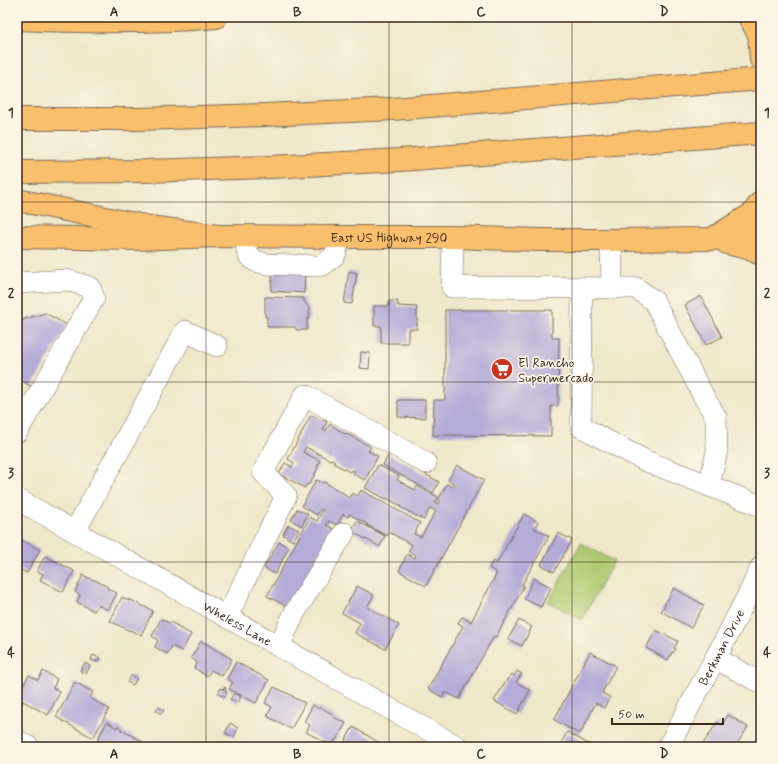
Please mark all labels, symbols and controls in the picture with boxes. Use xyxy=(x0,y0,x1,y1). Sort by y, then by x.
text: A xyxy=(110,4,118,21)
text: B xyxy=(293,4,302,21)
text: C xyxy=(476,4,486,21)
text: D xyxy=(660,4,669,21)
text: 1 xyxy=(8,105,14,122)
text: 1 xyxy=(764,105,770,122)
street label: East US Highway 290 xyxy=(330,230,448,248)
text: 2 xyxy=(8,285,15,302)
text: 2 xyxy=(764,285,771,302)
place label: El Rancho Supermercado xyxy=(518,355,594,387)
supermarket icon: El Rancho Supermercado xyxy=(489,356,515,382)
text: 3 xyxy=(8,465,14,482)
text: 3 xyxy=(764,465,770,482)
street label: Wheless Lane xyxy=(199,598,274,650)
street label: Berkman Drive xyxy=(695,607,749,689)
text: 4 xyxy=(7,645,15,662)
text: 4 xyxy=(763,645,771,662)
scale bar xyxy=(612,700,723,726)
text: 50 m xyxy=(618,707,645,723)
text: A xyxy=(110,746,118,763)
text: B xyxy=(293,746,302,763)
text: C xyxy=(476,746,486,763)
text: D xyxy=(660,746,669,763)

